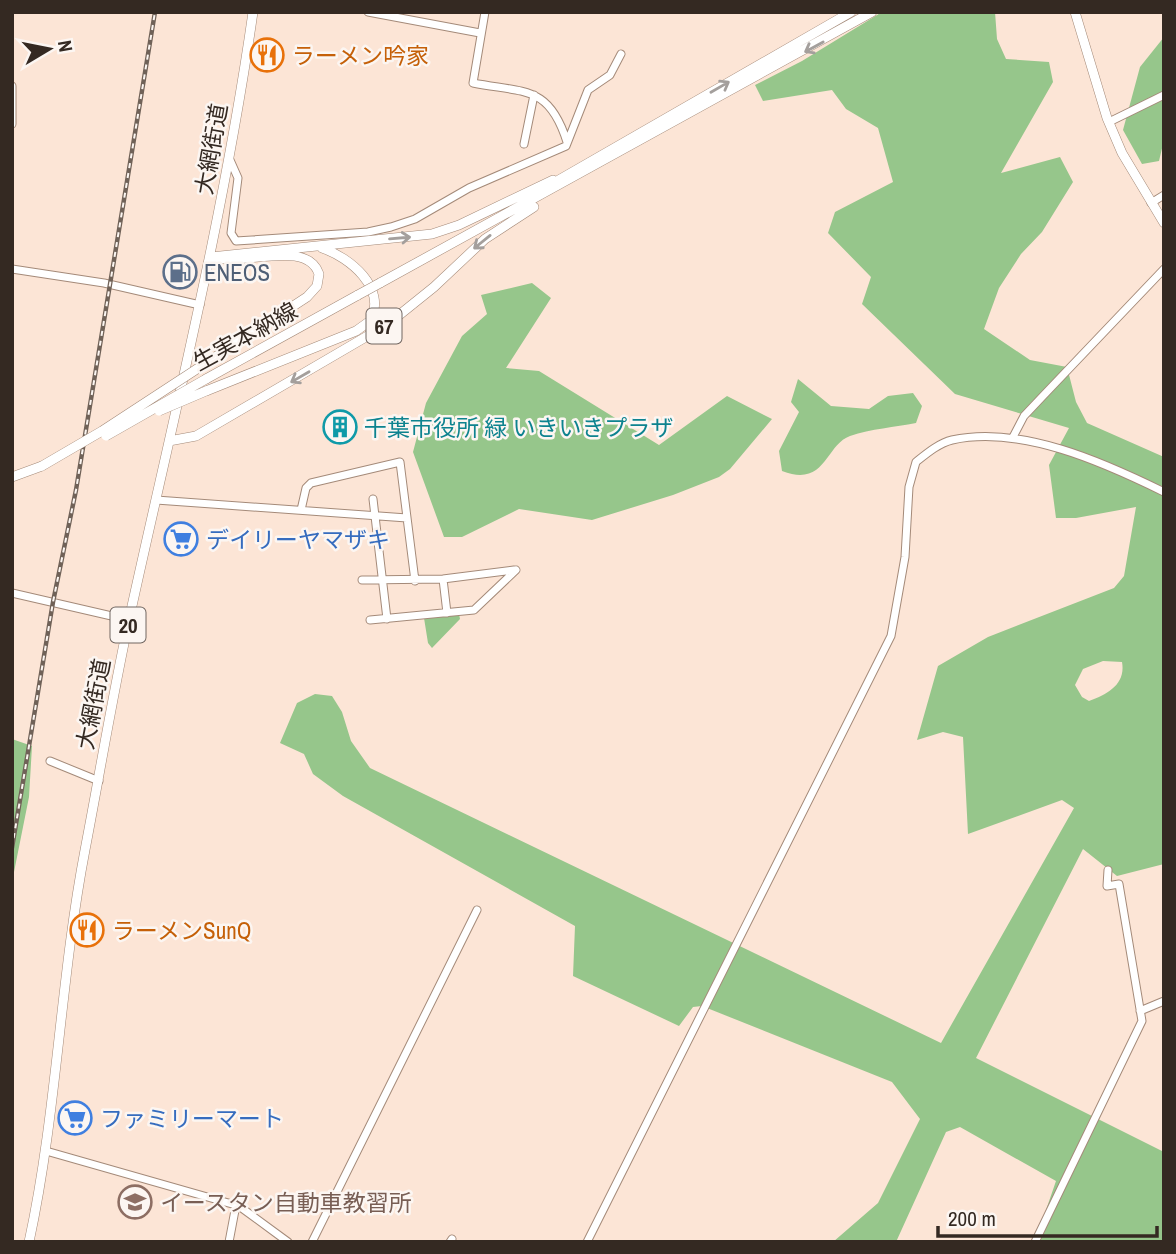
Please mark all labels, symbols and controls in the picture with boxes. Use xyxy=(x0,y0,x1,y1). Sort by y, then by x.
north arrow xyxy=(14,14,84,84)
restaurant icon: ラーメン吟家 xyxy=(248,36,286,74)
text: N xyxy=(52,38,80,54)
place label: ラーメン吟家 xyxy=(292,40,429,71)
one-way arrow xyxy=(804,40,824,54)
one-way arrow xyxy=(709,80,730,93)
street label: 大網街道 xyxy=(188,101,234,197)
one-way arrow xyxy=(389,232,411,245)
one-way arrow xyxy=(473,234,491,250)
fuel station icon: ENEOS xyxy=(161,253,199,291)
place label: ENEOS xyxy=(204,257,270,288)
street label: 生実本納線 xyxy=(187,295,303,377)
road number: 67 xyxy=(366,308,402,344)
one-way arrow xyxy=(290,371,310,385)
building icon: 千葉市役所 緑 いきいきプラザ xyxy=(321,408,359,446)
place label: 千葉市役所 緑 いきいきプラザ xyxy=(364,412,674,443)
supermarket icon: デイリーヤマザキ xyxy=(162,520,200,558)
place label: デイリーヤマザキ xyxy=(206,524,390,555)
road number: 20 xyxy=(110,608,146,642)
street label: 大網街道 xyxy=(69,656,117,752)
restaurant icon: ラーメンSunQ xyxy=(68,911,106,949)
place label: ラーメンSunQ xyxy=(112,915,251,946)
supermarket icon: ファミリーマート xyxy=(56,1099,94,1137)
place label: ファミリーマート xyxy=(100,1103,284,1134)
school or university icon: イースタン自動車教習所 xyxy=(116,1183,154,1221)
place label: イースタン自動車教習所 xyxy=(160,1187,412,1218)
scale bar xyxy=(938,1194,1157,1238)
text: 200 m xyxy=(948,1204,996,1233)

